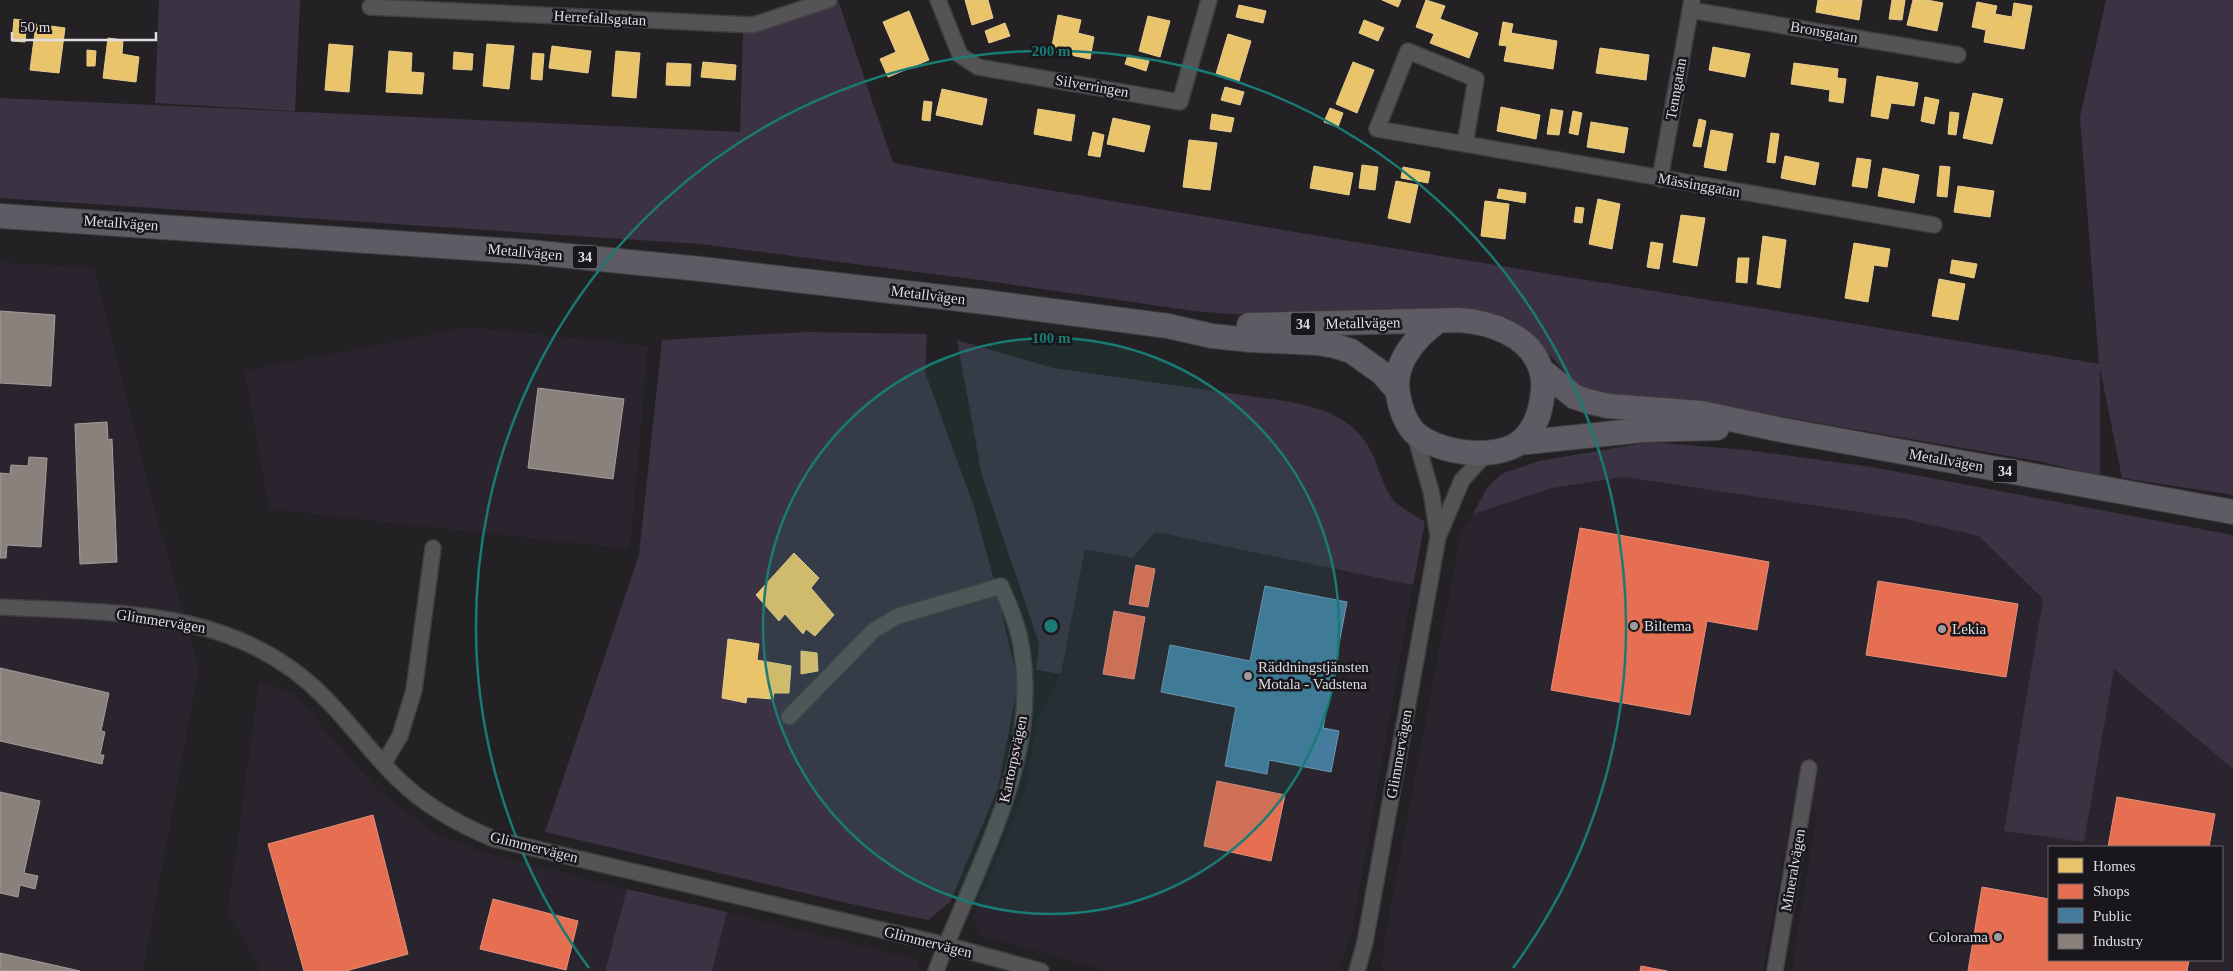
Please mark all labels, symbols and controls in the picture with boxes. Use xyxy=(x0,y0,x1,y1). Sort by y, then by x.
street label: Herrefallsgatan xyxy=(553,8,647,28)
scale bar xyxy=(12,10,156,42)
street label: Bronsgatan xyxy=(1789,18,1860,46)
text: 50 m xyxy=(20,19,51,35)
text: 200 m xyxy=(1032,43,1071,59)
street label: Tenngatan xyxy=(1663,56,1689,121)
street label: Silverringen xyxy=(1054,72,1130,100)
street label: Mässinggatan xyxy=(1657,170,1742,200)
street label: Metallvägen xyxy=(83,212,159,234)
street label: Metallvägen xyxy=(487,241,564,263)
road number: 34 xyxy=(572,246,598,268)
street label: Metallvägen xyxy=(890,282,967,308)
road number: 34 xyxy=(1290,312,1316,336)
street label: Metallvägen xyxy=(1325,314,1401,332)
text: 100 m xyxy=(1032,330,1071,346)
street label: Metallvägen xyxy=(1908,446,1985,474)
road number: 34 xyxy=(1992,460,2018,482)
street label: Glimmervägen xyxy=(115,606,207,636)
centre of rings xyxy=(1042,617,1060,635)
place label: Biltema xyxy=(1644,618,1692,634)
marker: Biltema xyxy=(1628,620,1640,632)
place label: Lekia xyxy=(1952,621,1986,637)
marker: Lekia xyxy=(1936,623,1948,635)
place label: Räddningstjänsten Motala - Vadstena xyxy=(1258,659,1369,692)
marker: Räddningstjänsten Motala - Vadstena xyxy=(1242,670,1254,682)
street label: Glimmervägen xyxy=(1383,708,1415,800)
street label: Kartorpsvägen xyxy=(996,714,1030,804)
street label: Mineralvägen xyxy=(1778,827,1808,912)
street label: Glimmervägen xyxy=(488,828,580,866)
legend xyxy=(2048,846,2223,961)
text: Homes xyxy=(2093,858,2136,874)
text: Shops xyxy=(2093,883,2130,899)
text: Public xyxy=(2093,908,2132,924)
street label: Glimmervägen xyxy=(882,923,974,961)
place label: Colorama xyxy=(1929,929,1988,945)
marker: Colorama xyxy=(1992,931,2004,943)
text: Industry xyxy=(2093,933,2143,949)

